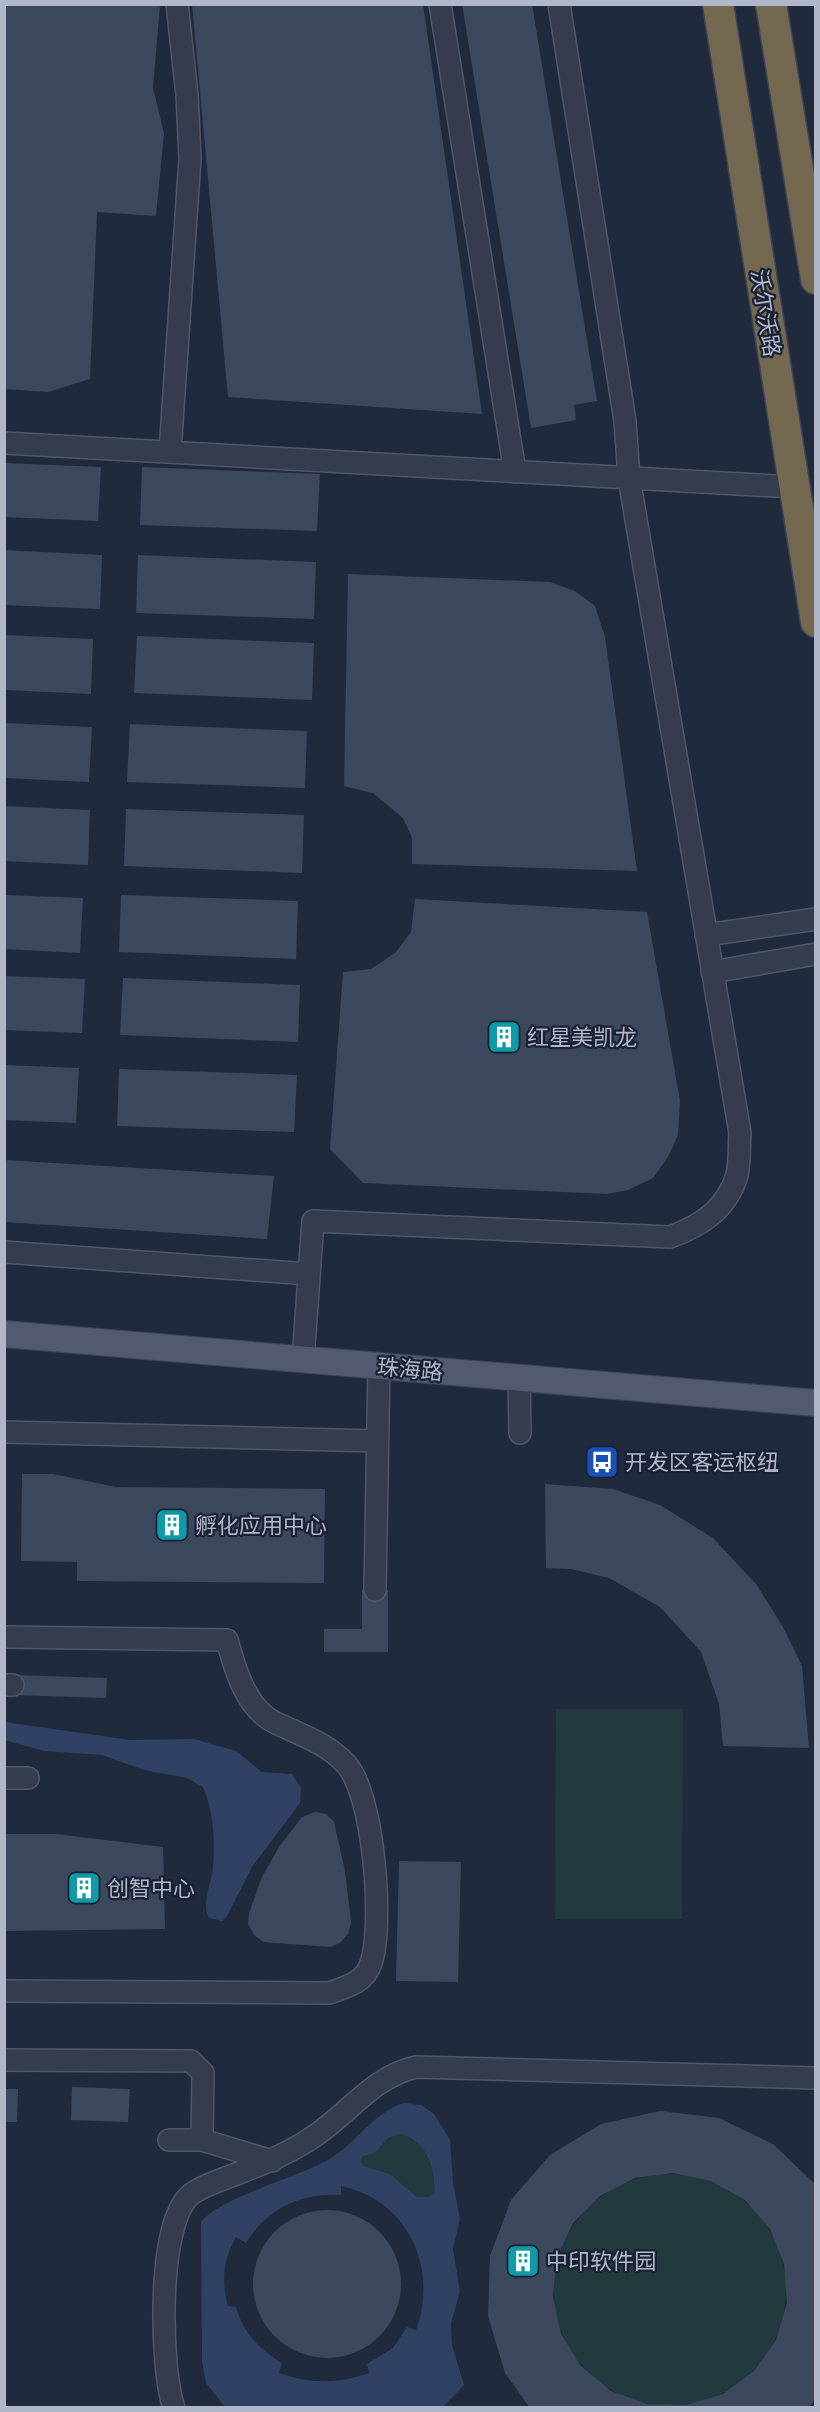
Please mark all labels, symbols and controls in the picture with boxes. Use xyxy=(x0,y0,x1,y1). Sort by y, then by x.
street label: 沃尔沃路 xyxy=(745,267,787,359)
building icon: 红星美凯龙 xyxy=(486,1019,522,1055)
place label: 红星美凯龙 xyxy=(527,1023,637,1051)
street label: 珠海路 xyxy=(376,1352,444,1386)
bus stop icon: 开发区客运枢纽 xyxy=(584,1444,620,1480)
place label: 开发区客运枢纽 xyxy=(625,1448,779,1476)
building icon: 孵化应用中心 xyxy=(154,1507,190,1543)
place label: 孵化应用中心 xyxy=(195,1511,327,1539)
building icon: 创智中心 xyxy=(66,1870,102,1906)
place label: 创智中心 xyxy=(107,1874,195,1902)
building icon: 中印软件园 xyxy=(505,2243,541,2279)
place label: 中印软件园 xyxy=(546,2247,656,2275)

